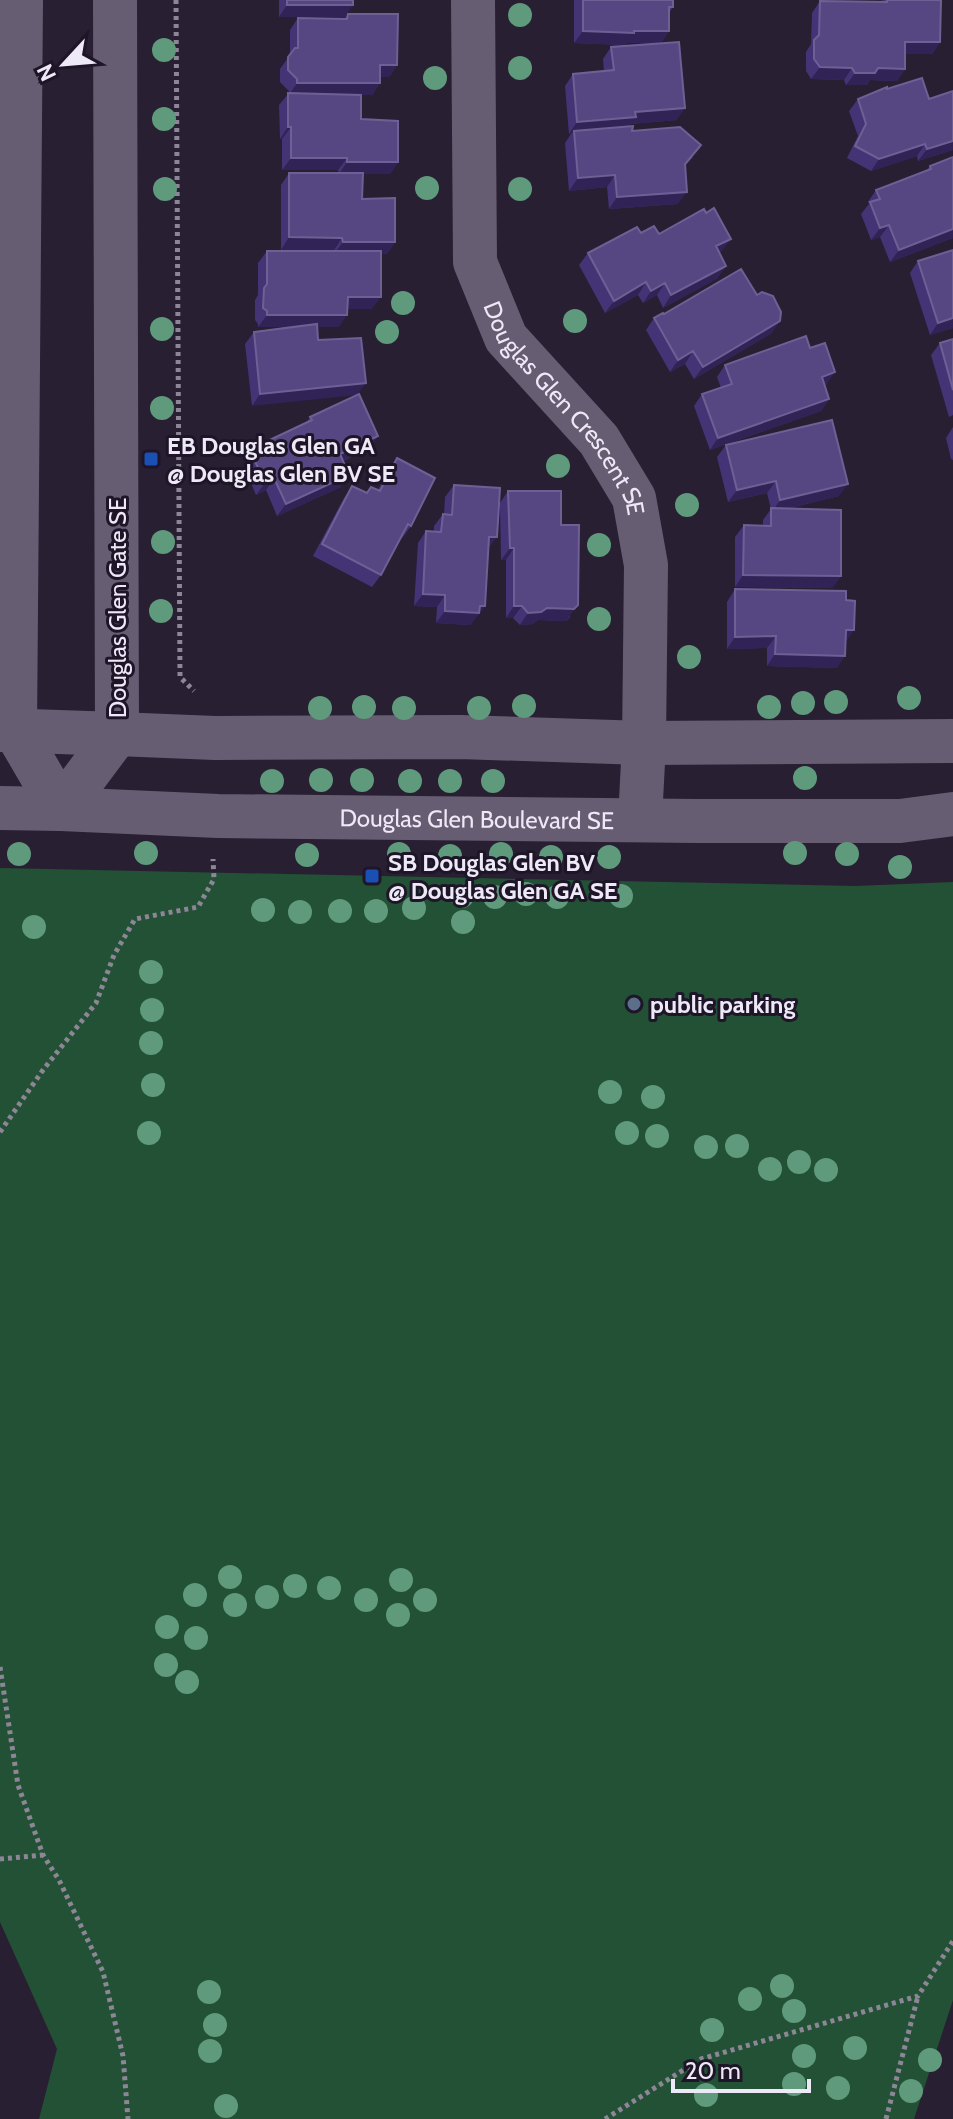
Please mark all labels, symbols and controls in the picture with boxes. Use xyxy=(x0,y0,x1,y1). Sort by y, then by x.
north arrow xyxy=(24,24,104,104)
text: N xyxy=(31,60,62,85)
street label: Douglas Glen Crescent SE xyxy=(478,297,651,517)
place label: EB Douglas Glen GA @ Douglas Glen BV SE xyxy=(167,431,395,488)
marker: EB Douglas Glen GA @ Douglas Glen BV SE xyxy=(142,450,160,468)
street label: Douglas Glen Gate SE xyxy=(103,498,132,718)
street label: Douglas Glen Boulevard SE xyxy=(339,803,614,835)
place label: SB Douglas Glen BV @ Douglas Glen GA SE xyxy=(388,848,618,905)
marker: SB Douglas Glen BV @ Douglas Glen GA SE xyxy=(363,867,381,885)
place label: public parking xyxy=(650,990,795,1019)
marker: public parking xyxy=(625,995,643,1013)
scale bar xyxy=(673,2043,809,2093)
text: 20 m xyxy=(685,2056,741,2085)

